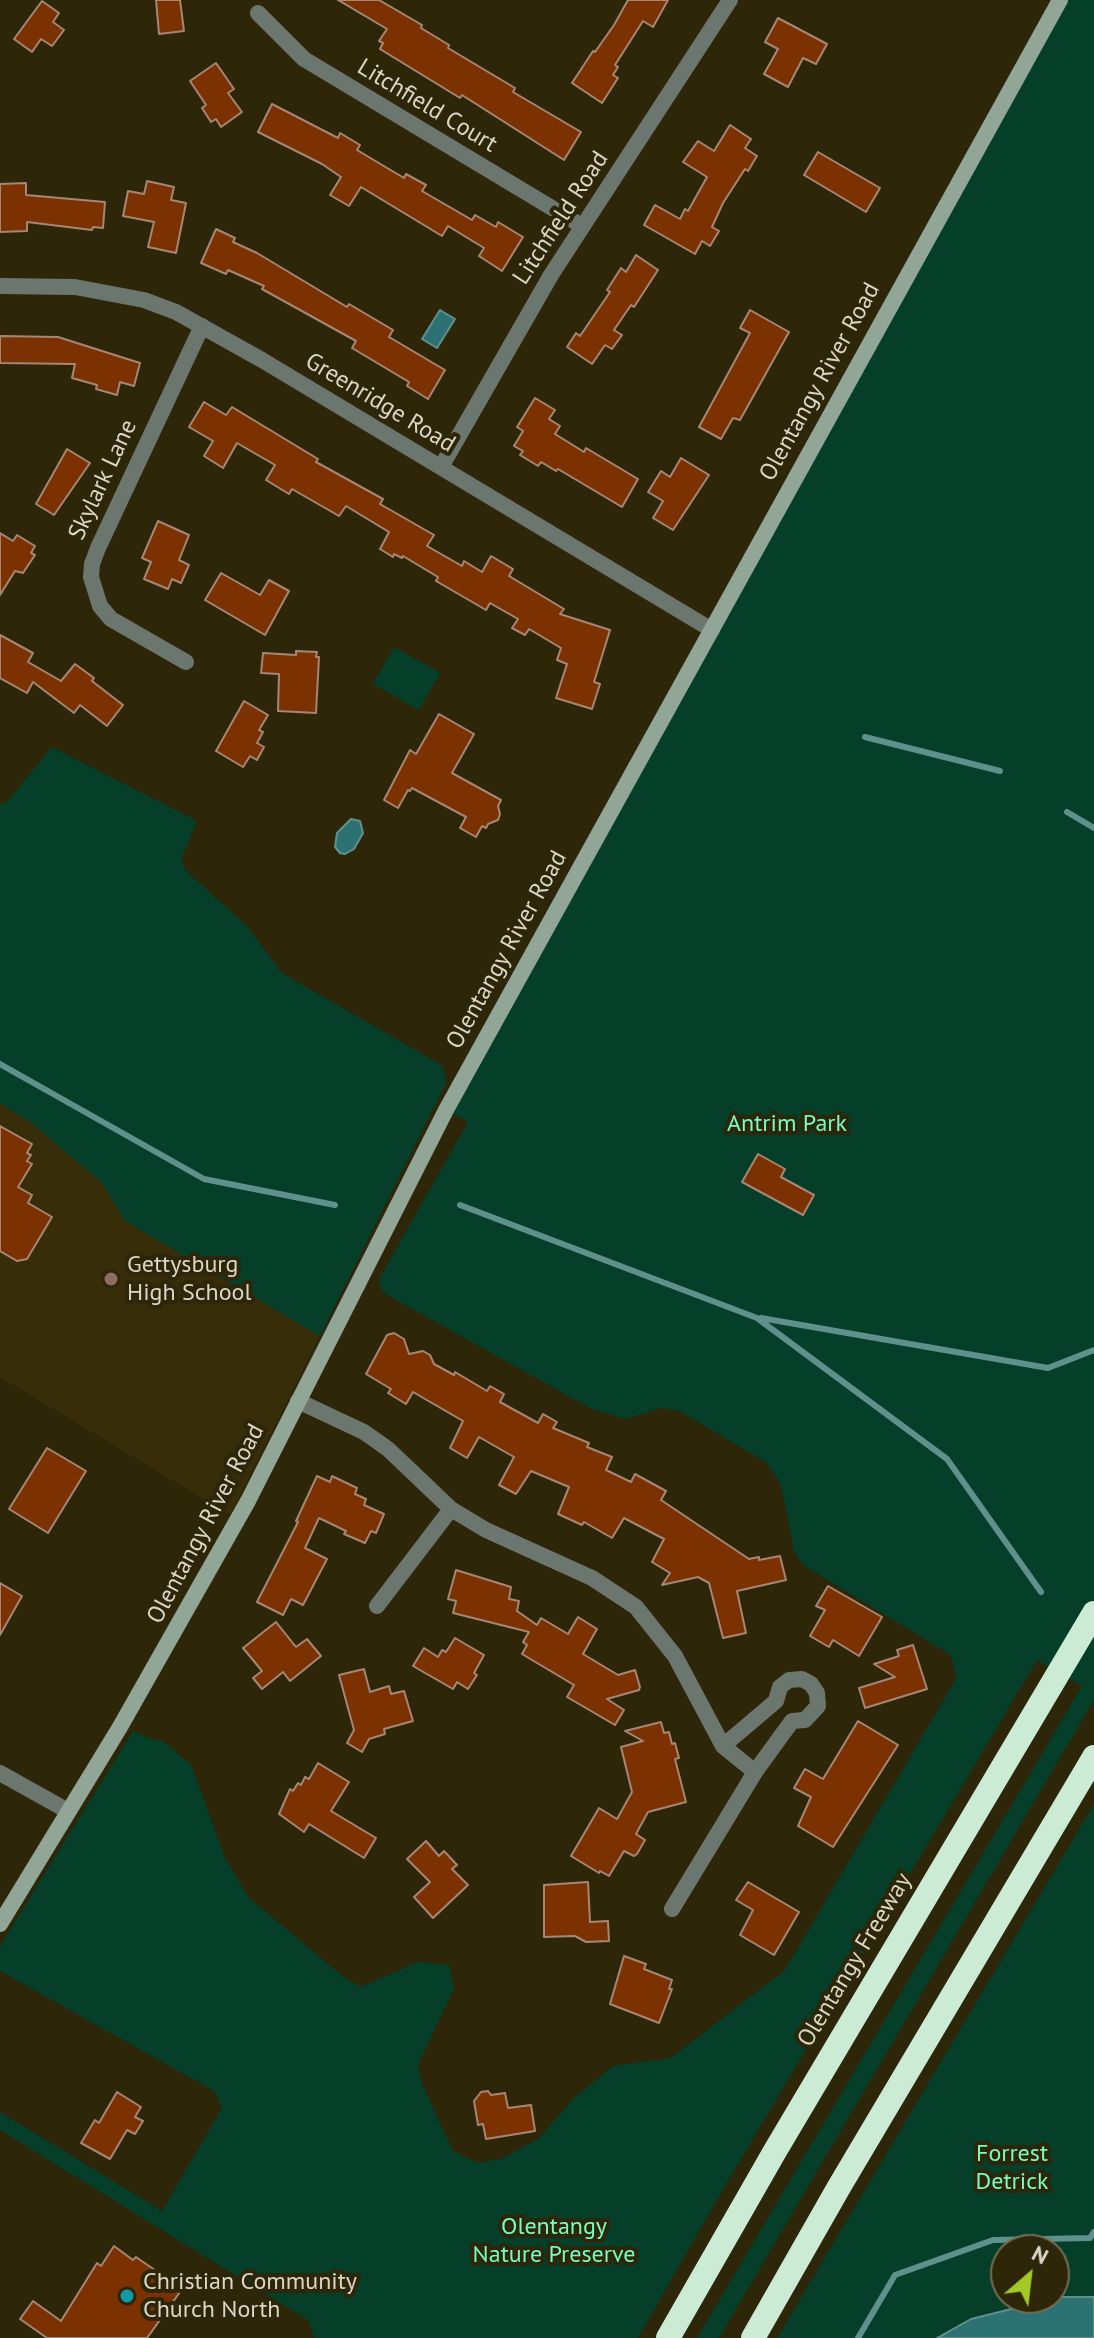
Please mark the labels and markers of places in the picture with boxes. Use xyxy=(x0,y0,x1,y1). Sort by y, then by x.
place label: Gettysburg High School xyxy=(127,1251,251,1307)
marker: Gettysburg High School xyxy=(102,1270,120,1288)
place label: Christian Community Church North xyxy=(143,2268,357,2324)
marker: Christian Community Church North xyxy=(118,2287,136,2305)

